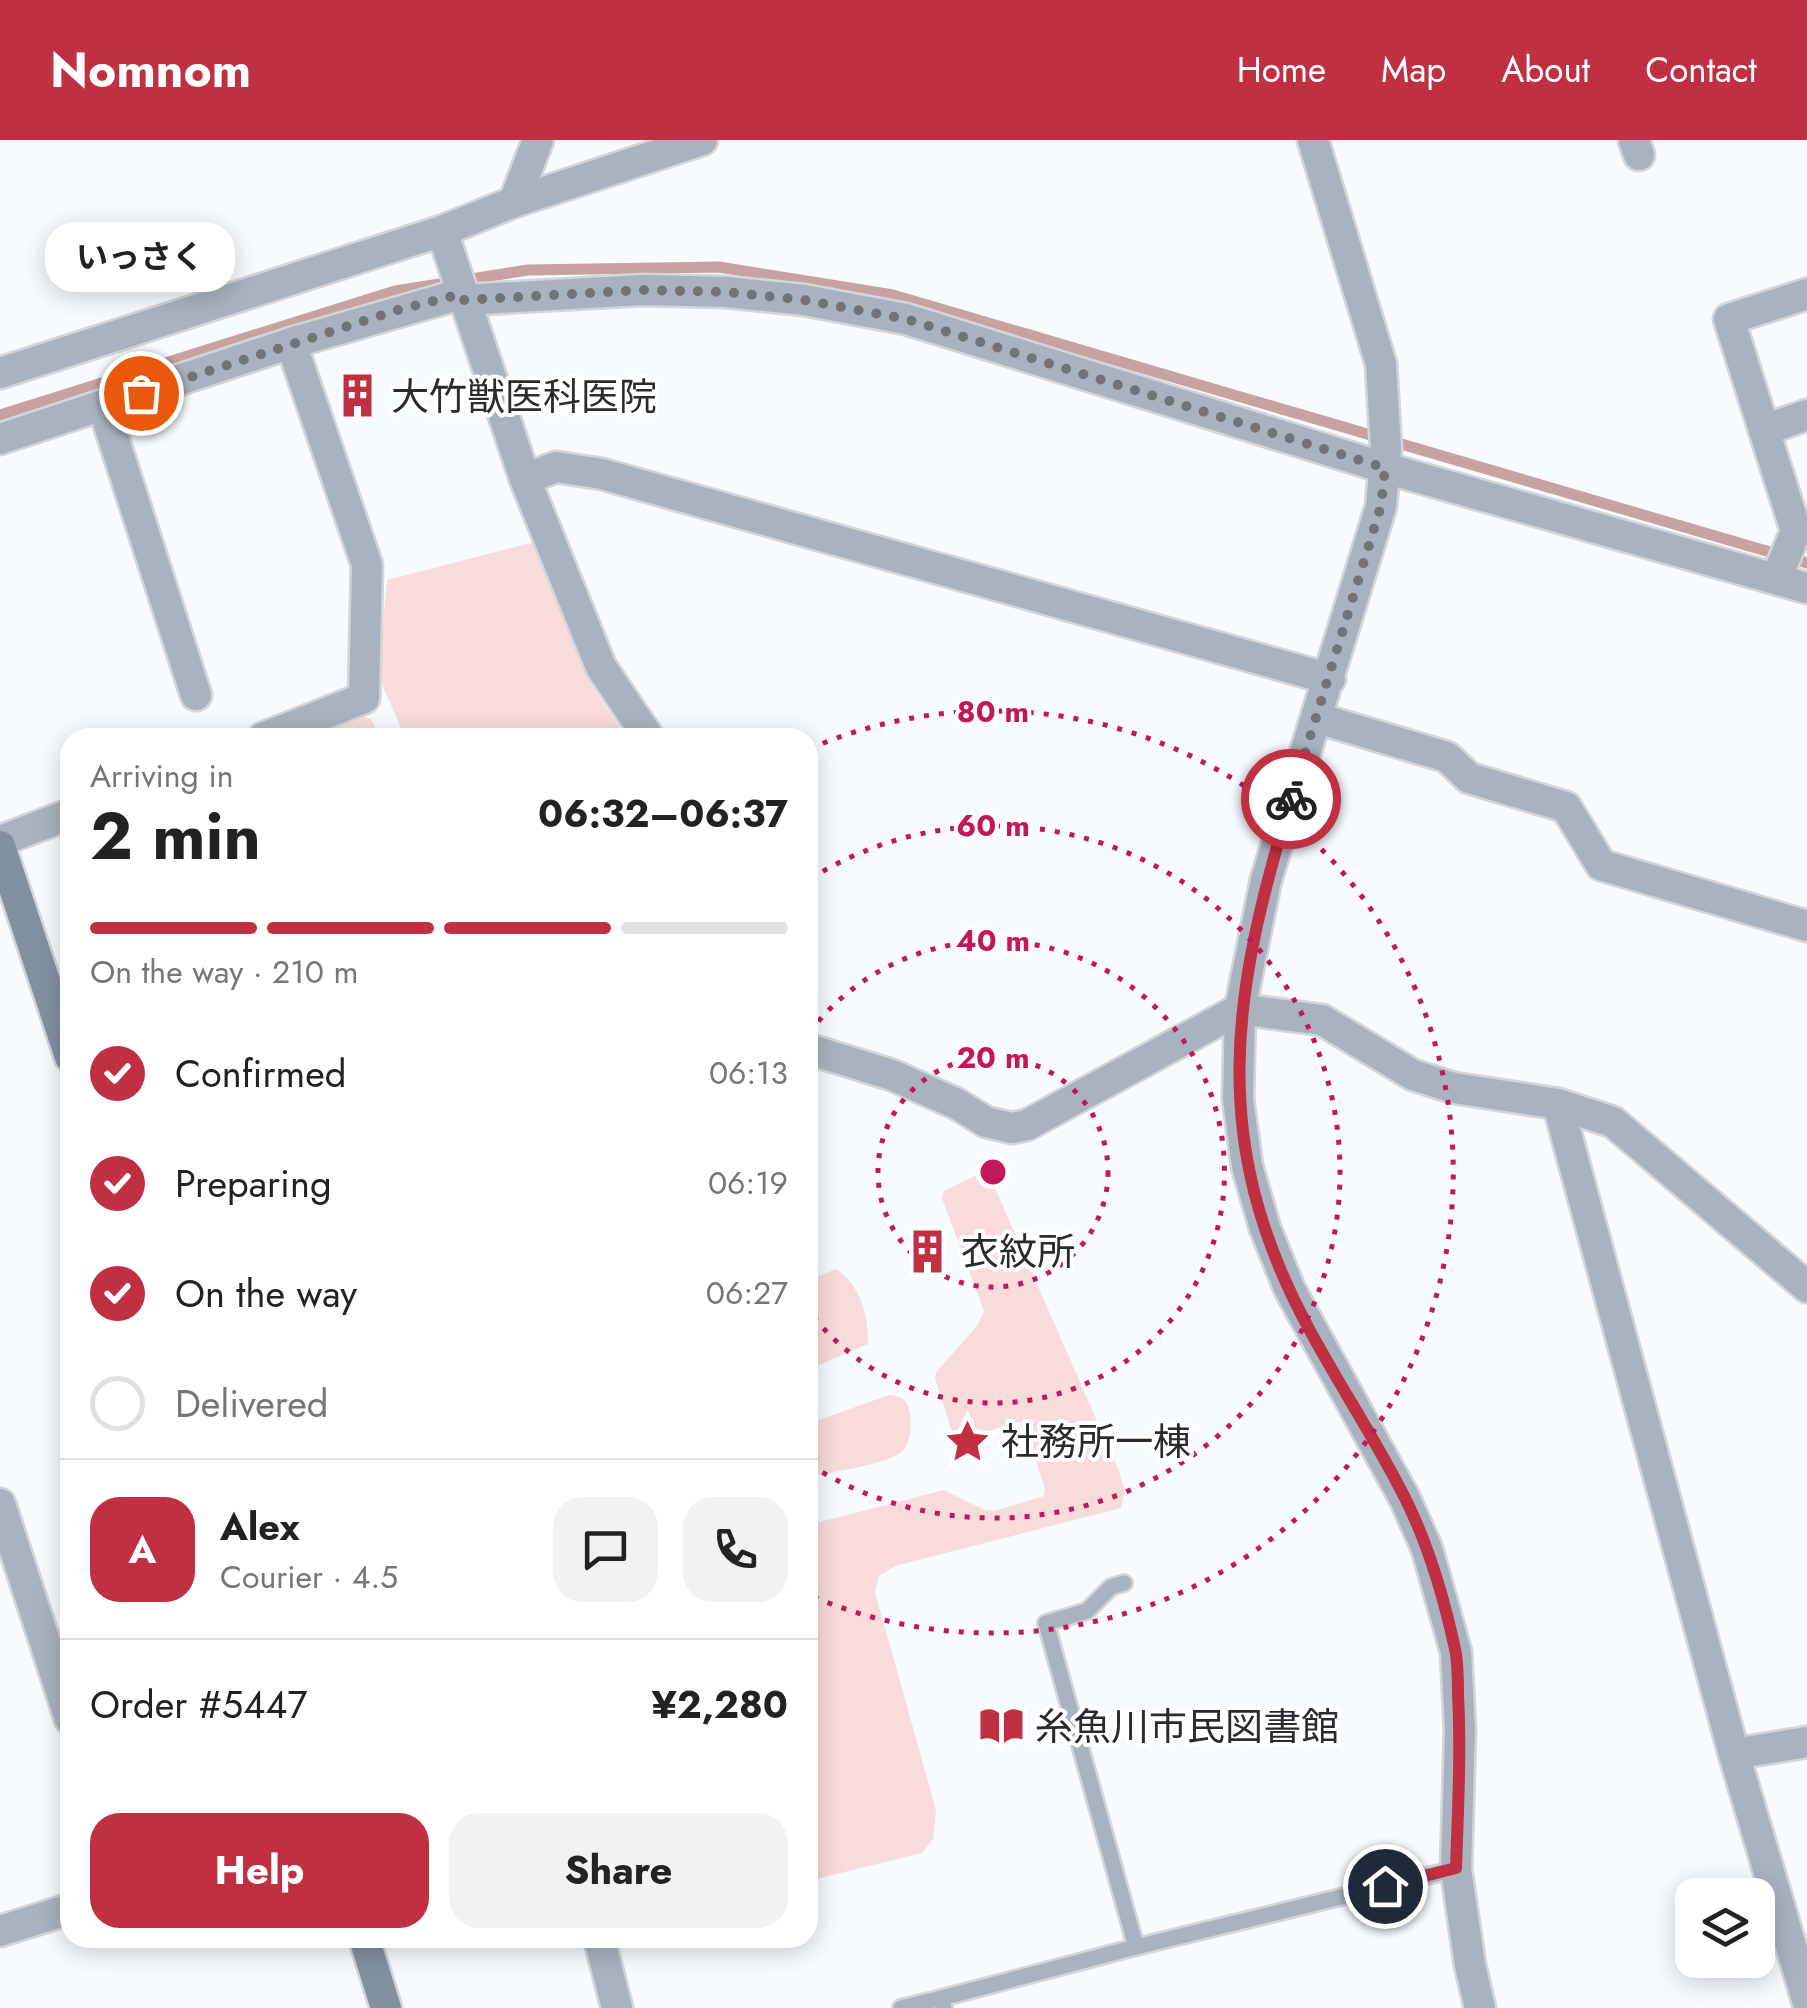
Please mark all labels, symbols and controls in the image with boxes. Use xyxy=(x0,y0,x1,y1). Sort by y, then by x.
text: Nomnom xyxy=(50,36,251,105)
text: Home xyxy=(1237,45,1326,95)
text: Map xyxy=(1381,45,1446,95)
text: About xyxy=(1501,45,1590,95)
text: Contact xyxy=(1645,45,1757,95)
callout: いっさく xyxy=(46,223,236,293)
text: いっさく xyxy=(76,234,204,280)
pin xyxy=(99,351,184,436)
icon: bag xyxy=(114,366,169,421)
place label: 大竹獣医科医院 xyxy=(391,369,657,424)
building icon: 大竹獣医科医院 xyxy=(334,372,382,420)
text: 80 m xyxy=(957,690,1029,733)
courier xyxy=(1241,749,1341,849)
text: Arriving in xyxy=(90,753,234,799)
icon: bike xyxy=(1264,772,1319,827)
text: 06:32–06:37 xyxy=(538,786,788,841)
text: 2 min xyxy=(90,789,261,883)
text: 60 m xyxy=(956,804,1030,847)
text: 40 m xyxy=(956,919,1030,962)
text: On the way · 210 m xyxy=(90,949,358,995)
text: 20 m xyxy=(956,1036,1030,1079)
icon: check xyxy=(90,1046,145,1101)
text: Confirmed xyxy=(175,1046,346,1101)
text: 06:13 xyxy=(709,1050,788,1096)
centre of rings xyxy=(975,1154,1011,1190)
icon: check xyxy=(90,1156,145,1211)
text: Preparing xyxy=(175,1156,332,1211)
text: 06:19 xyxy=(708,1160,788,1206)
place label: 衣紋所 xyxy=(961,1224,1075,1279)
building icon: 衣紋所 xyxy=(904,1227,952,1275)
icon: check xyxy=(90,1266,145,1321)
text: On the way xyxy=(175,1266,357,1321)
text: 06:27 xyxy=(706,1270,788,1316)
text: Delivered xyxy=(175,1376,328,1431)
place label: 社務所一棟 xyxy=(1001,1414,1191,1469)
place icon: 社務所一棟 xyxy=(944,1417,992,1465)
button: chat xyxy=(553,1497,658,1602)
button: phone xyxy=(683,1497,788,1602)
text: Alex xyxy=(220,1499,300,1554)
text: A xyxy=(129,1522,156,1577)
text: Courier · 4.5 xyxy=(220,1554,398,1600)
text: Order #5447 xyxy=(90,1677,307,1732)
text: ¥2,280 xyxy=(651,1677,788,1732)
place label: 糸魚川市民図書館 xyxy=(1035,1699,1339,1754)
library icon: 糸魚川市民図書館 xyxy=(978,1702,1026,1750)
button: Help xyxy=(90,1813,429,1928)
button: Share xyxy=(449,1813,788,1928)
pin xyxy=(1343,1844,1428,1929)
icon: home xyxy=(1358,1859,1413,1914)
map controls xyxy=(1675,1878,1775,1978)
button: layers xyxy=(1675,1878,1775,1978)

